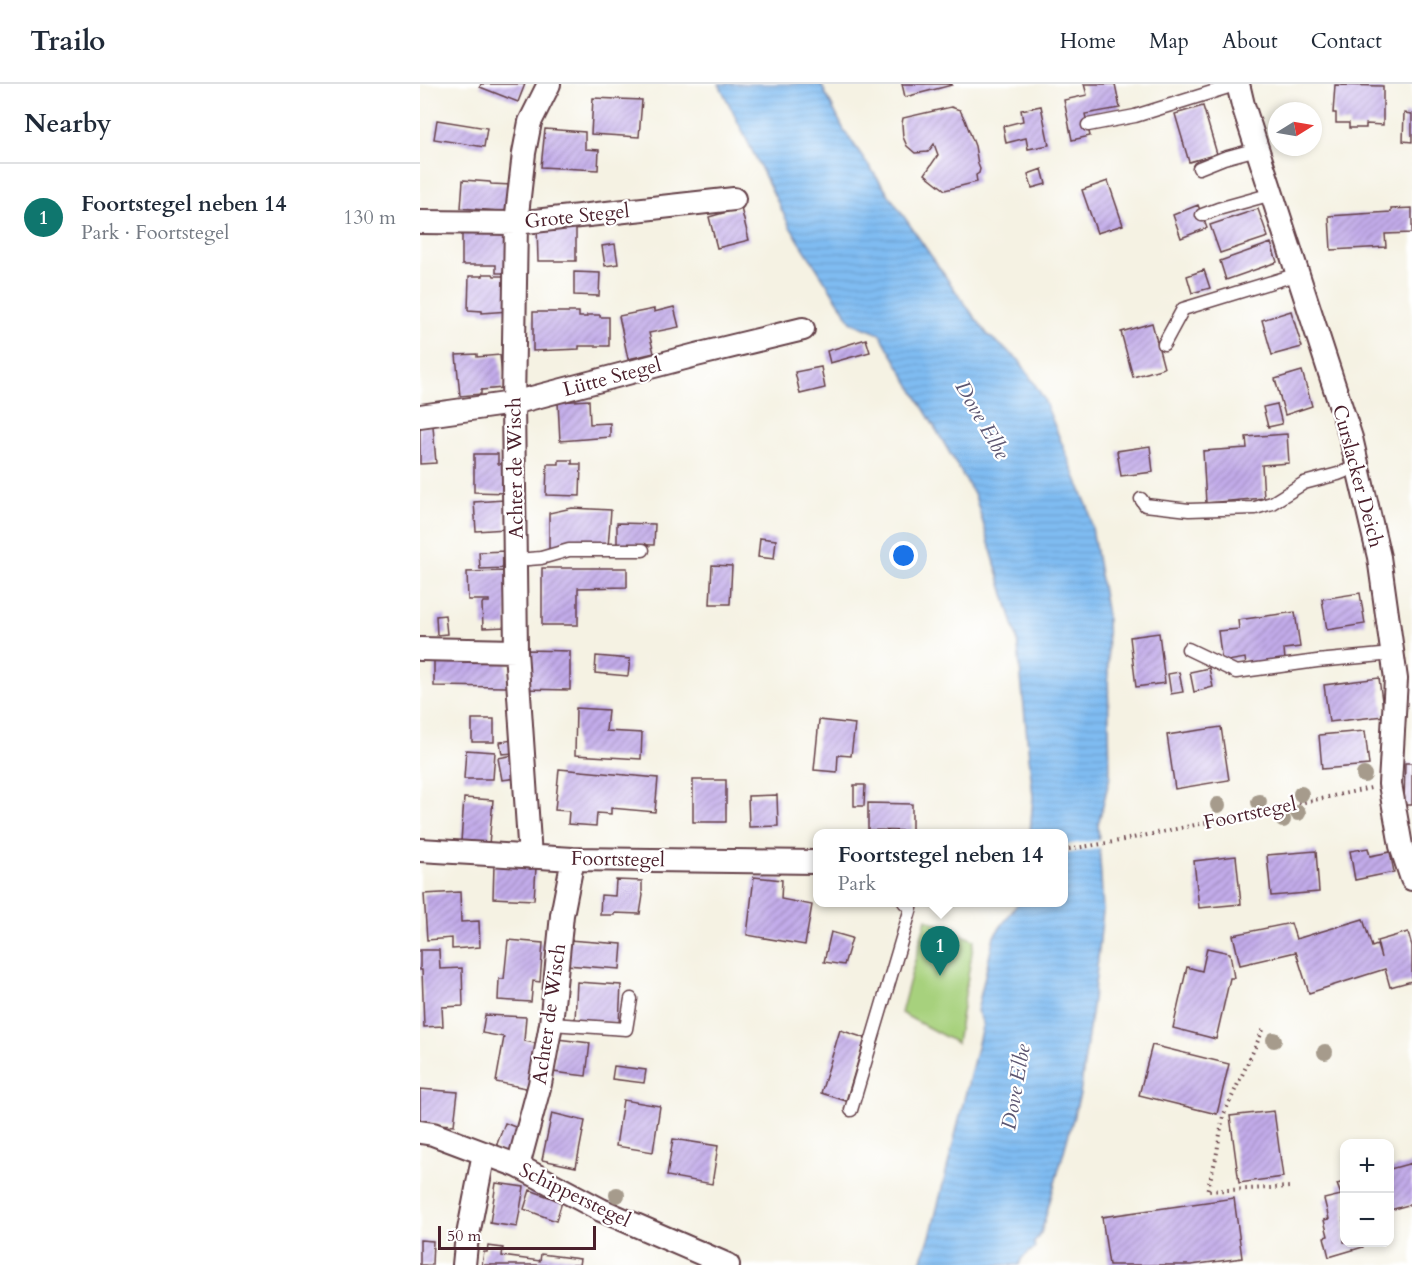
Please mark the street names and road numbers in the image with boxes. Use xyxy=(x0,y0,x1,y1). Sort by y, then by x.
street label: Grote Stegel xyxy=(523,197,631,235)
street label: Lütte Stegel xyxy=(560,351,664,403)
street label: Achter de Wisch xyxy=(500,397,530,539)
street label: Curslacker Deich xyxy=(1326,402,1390,550)
street label: Foortstegel xyxy=(1201,790,1299,836)
street label: Foortstegel xyxy=(571,845,665,873)
street label: Achter de Wisch xyxy=(526,942,572,1086)
street label: Schipperstegel xyxy=(515,1156,635,1234)

